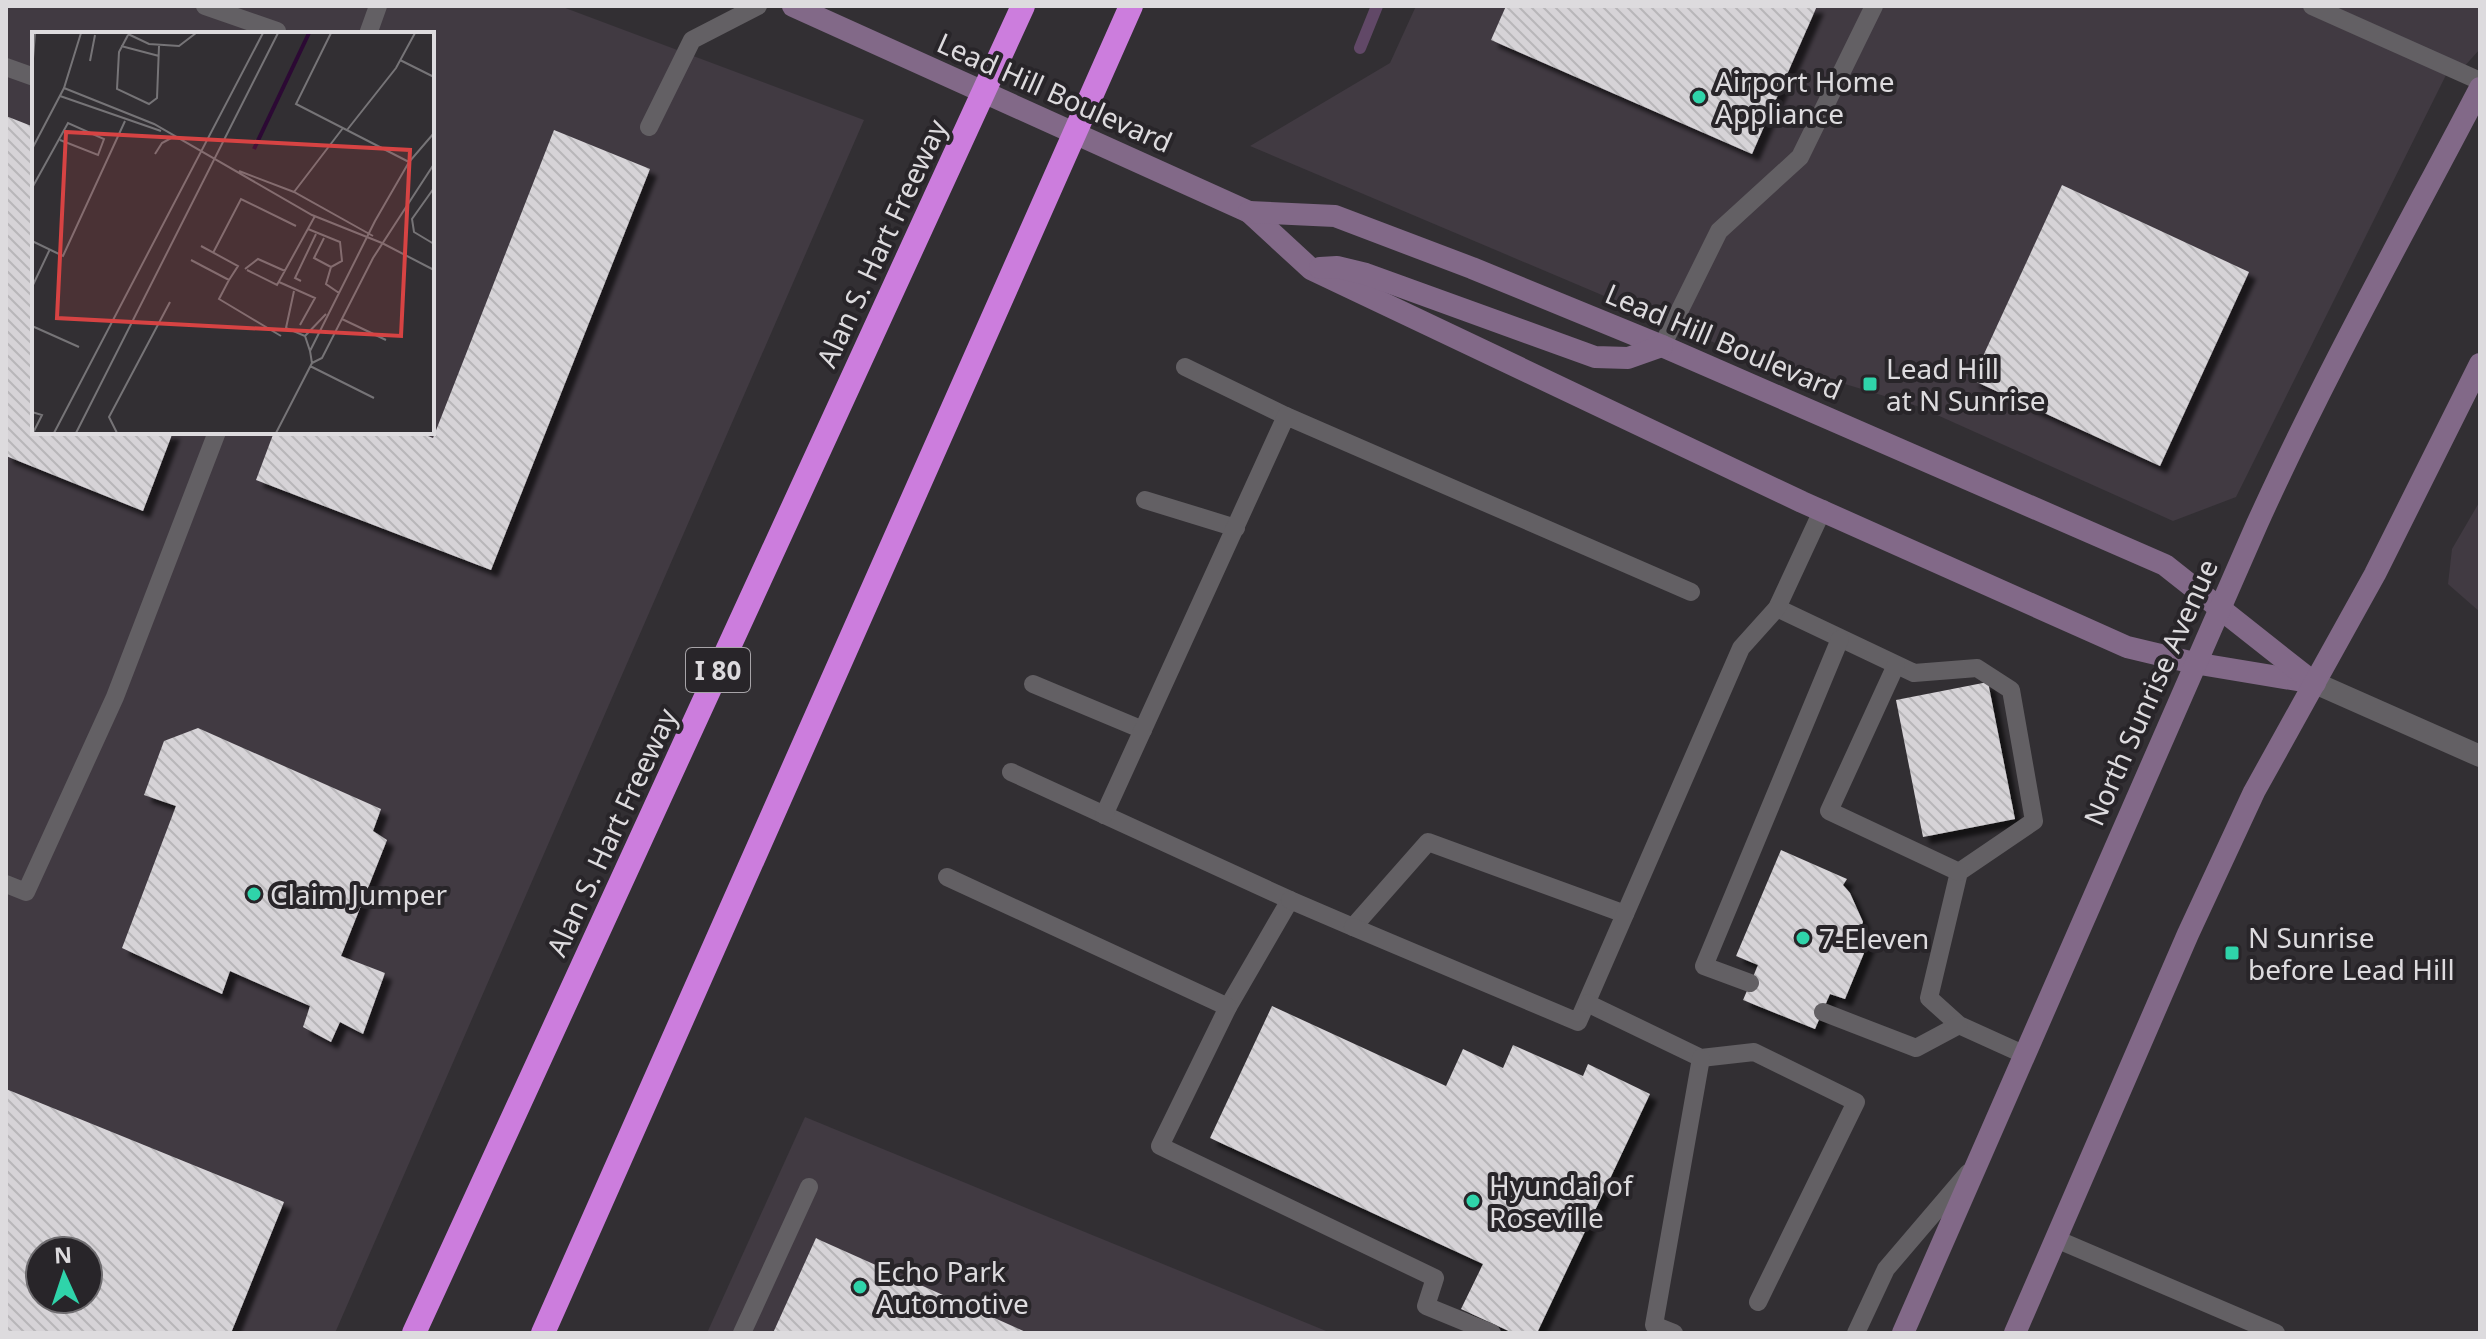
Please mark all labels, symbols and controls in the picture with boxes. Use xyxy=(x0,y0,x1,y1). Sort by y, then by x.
street label: Lead Hill Boulevard xyxy=(932,23,1178,161)
inset map xyxy=(32,32,434,434)
place label: Airport Home Appliance xyxy=(1715,62,1894,132)
marker: Airport Home Appliance xyxy=(1690,88,1708,106)
street label: Alan S. Hart Freeway xyxy=(807,112,955,373)
street label: Lead Hill Boulevard xyxy=(1600,274,1848,408)
place label: Lead Hill at N Sunrise xyxy=(1886,349,2046,419)
marker: Lead Hill at N Sunrise xyxy=(1861,375,1879,393)
street label: North Sunrise Avenue xyxy=(2074,553,2226,831)
road number: I 80 xyxy=(686,648,750,692)
street label: Alan S. Hart Freeway xyxy=(537,701,685,962)
place label: Claim Jumper xyxy=(270,875,447,913)
marker: Claim Jumper xyxy=(245,885,263,903)
place label: N Sunrise before Lead Hill xyxy=(2248,918,2455,988)
place label: 7-Eleven xyxy=(1819,919,1929,957)
marker: 7-Eleven xyxy=(1794,929,1812,947)
marker: N Sunrise before Lead Hill xyxy=(2223,944,2241,962)
place label: Hyundai of Roseville xyxy=(1489,1166,1634,1236)
marker: Hyundai of Roseville xyxy=(1464,1192,1482,1210)
north arrow xyxy=(24,1235,104,1315)
text: N xyxy=(53,1239,73,1269)
place label: Echo Park Automotive xyxy=(876,1252,1029,1322)
marker: Echo Park Automotive xyxy=(851,1278,869,1296)

